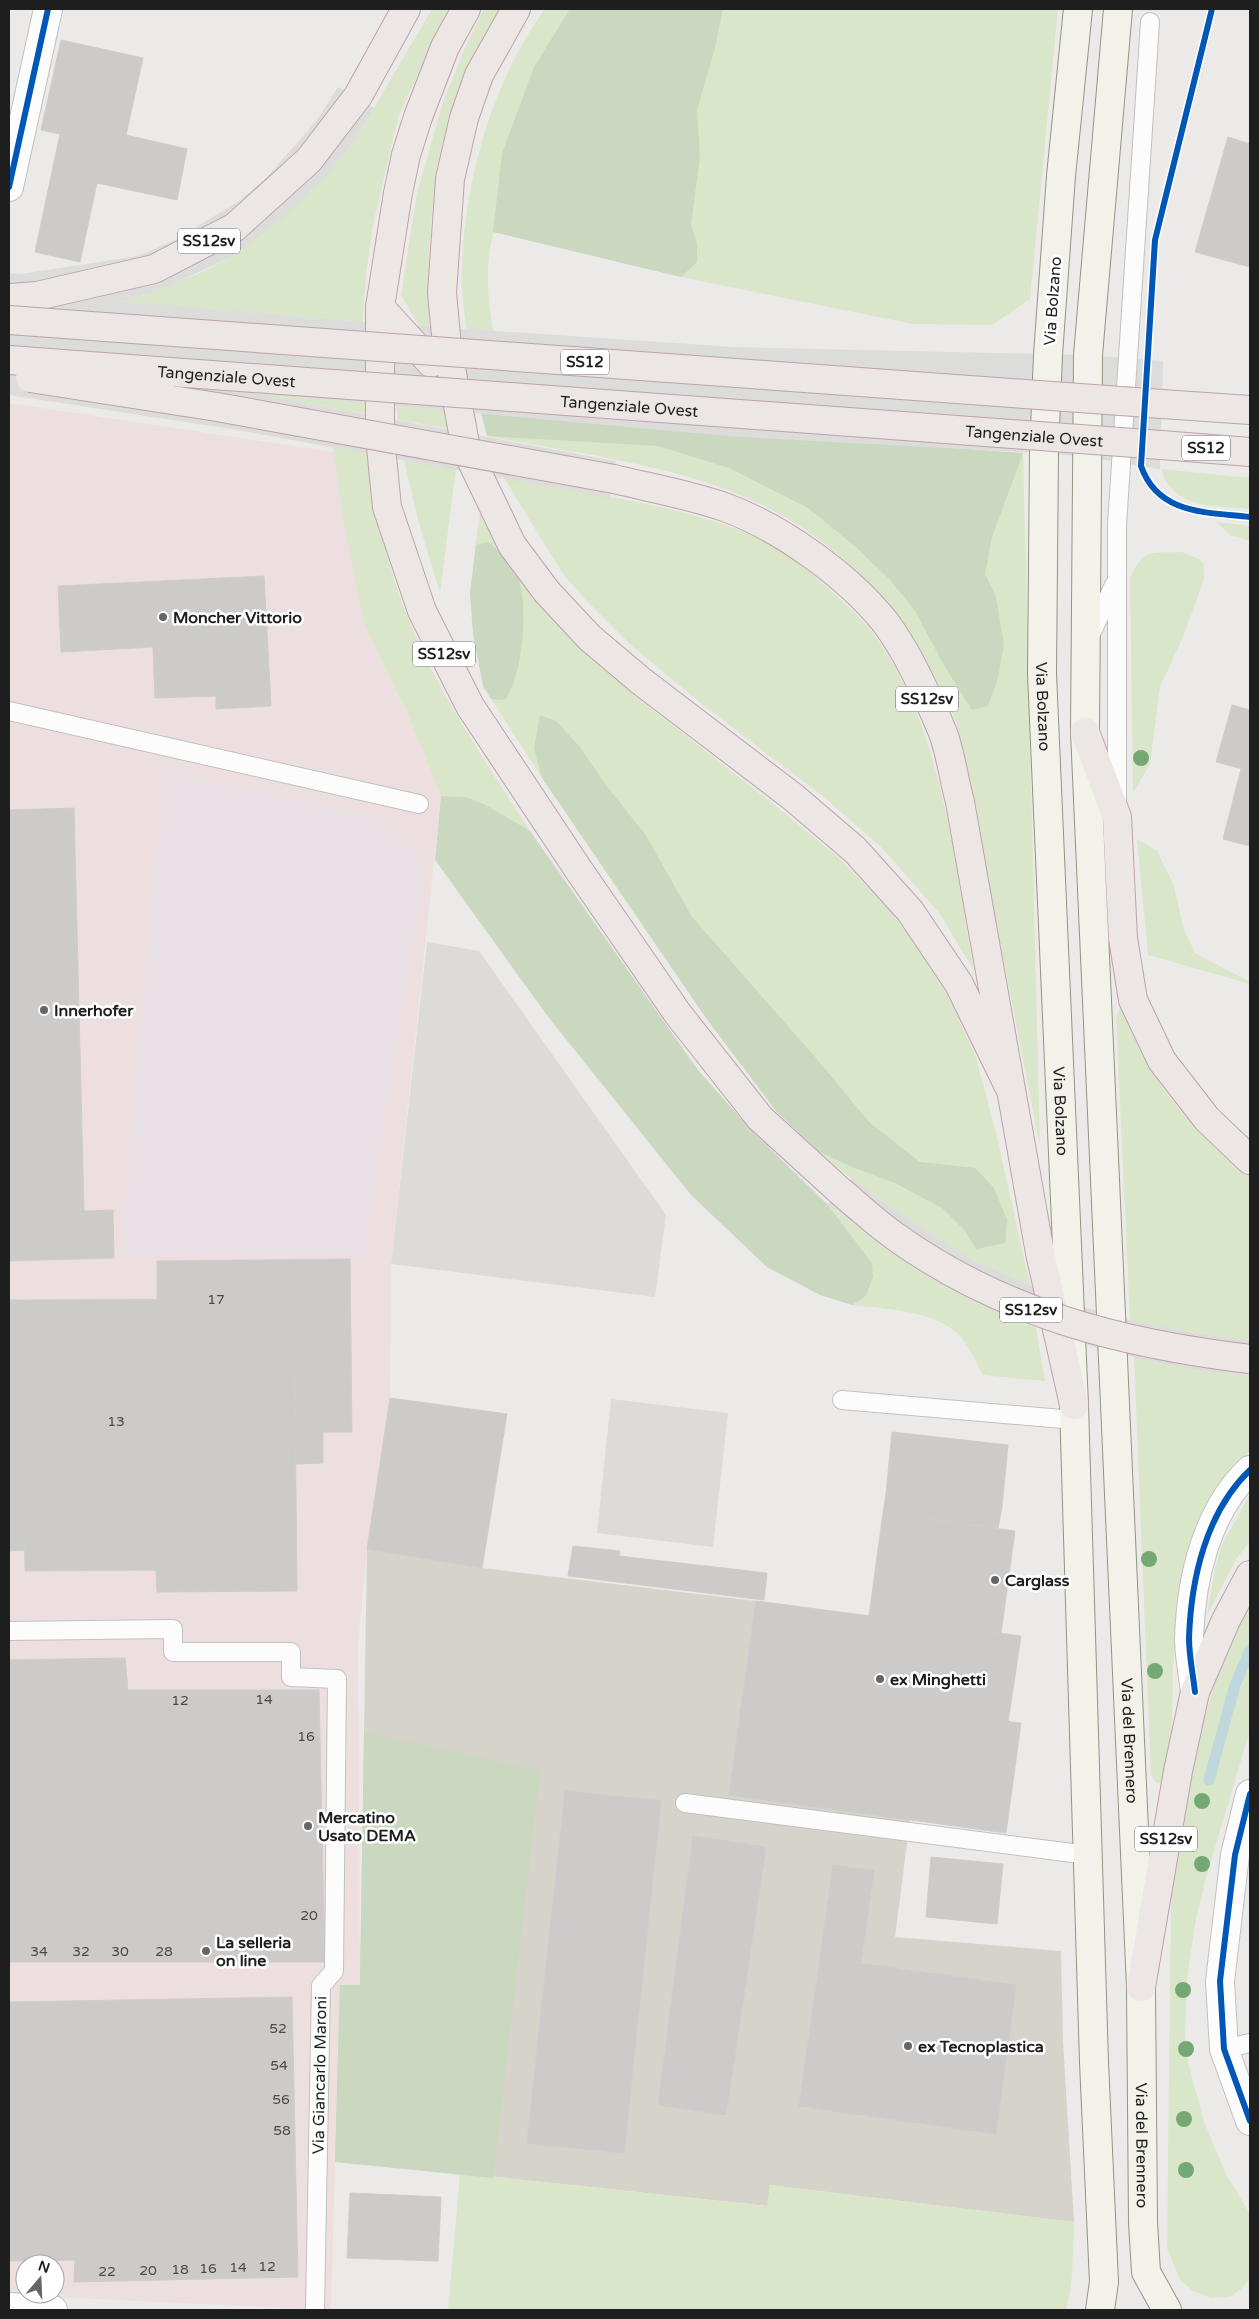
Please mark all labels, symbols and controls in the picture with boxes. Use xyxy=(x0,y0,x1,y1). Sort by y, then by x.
road number: SS12sv xyxy=(178,228,240,254)
street label: Via Bolzano xyxy=(1040,256,1066,346)
road number: SS12 xyxy=(561,350,609,374)
street label: Tangenziale Ovest xyxy=(157,362,296,392)
street label: Tangenziale Ovest xyxy=(559,392,699,422)
street label: Tangenziale Ovest xyxy=(964,422,1104,452)
road number: SS12 xyxy=(1182,436,1230,460)
place label: Moncher Vittorio xyxy=(173,608,302,628)
marker: Moncher Vittorio xyxy=(157,611,169,623)
road number: SS12sv xyxy=(413,642,475,666)
street label: Via Bolzano xyxy=(1031,662,1054,752)
road number: SS12sv xyxy=(896,686,958,712)
place label: Innerhofer xyxy=(54,1001,134,1021)
marker: Innerhofer xyxy=(38,1004,50,1016)
street label: Via Bolzano xyxy=(1048,1066,1072,1156)
house number: 17 xyxy=(207,1291,225,1308)
road number: SS12sv xyxy=(1000,1298,1062,1322)
house number: 13 xyxy=(107,1413,125,1430)
place label: Carglass xyxy=(1005,1571,1070,1591)
marker: Carglass xyxy=(989,1574,1001,1586)
place label: ex Minghetti xyxy=(890,1670,986,1690)
marker: ex Minghetti xyxy=(874,1673,886,1685)
street label: Via del Brennero xyxy=(1116,1678,1142,1804)
house number: 14 xyxy=(255,1691,273,1708)
house number: 12 xyxy=(171,1692,189,1709)
house number: 16 xyxy=(297,1728,315,1745)
place label: Mercatino Usato DEMA xyxy=(318,1808,416,1846)
marker: Mercatino Usato DEMA xyxy=(302,1820,314,1832)
road number: SS12sv xyxy=(1135,1826,1197,1852)
house number: 20 xyxy=(300,1907,318,1924)
place label: La selleria on line xyxy=(216,1933,291,1971)
house number: 34 xyxy=(30,1943,48,1960)
house number: 32 xyxy=(72,1943,90,1960)
house number: 30 xyxy=(111,1943,129,1960)
house number: 28 xyxy=(155,1943,173,1960)
marker: La selleria on line xyxy=(200,1945,212,1957)
street label: Via Giancarlo Maroni xyxy=(309,1996,331,2154)
house number: 52 xyxy=(269,2020,287,2037)
place label: ex Tecnoplastica xyxy=(918,2037,1044,2057)
marker: ex Tecnoplastica xyxy=(902,2040,914,2052)
house number: 54 xyxy=(270,2057,288,2074)
street label: Via del Brennero xyxy=(1131,2083,1152,2208)
house number: 56 xyxy=(272,2091,290,2108)
house number: 58 xyxy=(273,2122,291,2139)
north arrow xyxy=(15,2254,65,2304)
text: N xyxy=(36,2257,52,2277)
house number: 12 xyxy=(258,2258,276,2275)
house number: 14 xyxy=(229,2259,247,2276)
house number: 16 xyxy=(199,2260,217,2277)
house number: 18 xyxy=(171,2261,189,2278)
house number: 20 xyxy=(139,2262,157,2279)
house number: 22 xyxy=(98,2263,116,2280)

